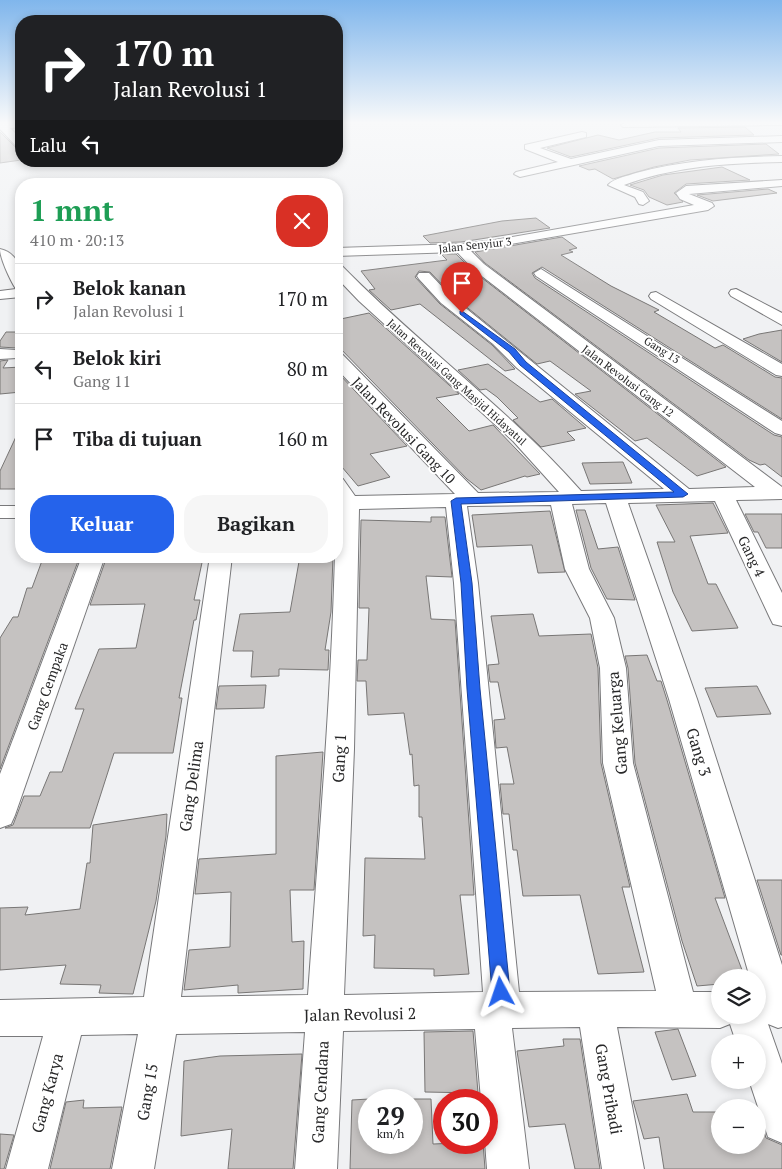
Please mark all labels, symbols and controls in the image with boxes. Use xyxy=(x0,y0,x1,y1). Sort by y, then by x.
text: 170 m xyxy=(113,30,214,76)
icon: right xyxy=(30,35,95,100)
text: Jalan Revolusi 1 xyxy=(113,74,267,103)
icon: left xyxy=(77,130,105,158)
text: Lalu xyxy=(30,132,67,157)
text: 1 mnt xyxy=(30,190,114,230)
button: close xyxy=(276,195,328,247)
text: 410 m · 20:13 xyxy=(30,229,124,251)
street label: Jalan Senyiur 3 xyxy=(438,234,512,256)
pin xyxy=(441,262,483,313)
icon: arrive xyxy=(448,269,476,297)
text: Belok kanan xyxy=(73,275,186,300)
icon: right xyxy=(30,285,58,313)
text: 170 m xyxy=(277,286,328,311)
text: Jalan Revolusi 1 xyxy=(73,300,185,322)
street label: Jalan Revolusi Gang Masjid Hidayatul xyxy=(385,316,529,448)
street label: Gang 13 xyxy=(641,334,683,367)
street label: Jalan Revolusi Gang 12 xyxy=(579,342,677,420)
text: Belok kiri xyxy=(73,345,161,370)
icon: left xyxy=(30,355,58,383)
text: 80 m xyxy=(287,356,328,381)
text: Gang 11 xyxy=(73,370,131,392)
street label: Jalan Revolusi Gang 10 xyxy=(348,373,460,487)
icon: arrive xyxy=(30,425,58,453)
text: Tiba di tujuan xyxy=(73,426,202,451)
text: 160 m xyxy=(277,426,328,451)
button: Keluar xyxy=(30,495,174,553)
button: Bagikan xyxy=(184,495,328,553)
street label: Gang 4 xyxy=(734,532,770,580)
street label: Gang Cempaka xyxy=(22,639,72,733)
street label: Gang Keluarga xyxy=(602,671,632,775)
street label: Gang 3 xyxy=(681,725,717,779)
street label: Gang 1 xyxy=(327,733,351,783)
street label: Gang Delima xyxy=(174,739,208,833)
position arrow xyxy=(474,965,526,1017)
map controls xyxy=(711,969,766,1154)
button: layers xyxy=(711,969,766,1024)
street label: Jalan Revolusi 2 xyxy=(304,1002,416,1026)
button: + xyxy=(711,1034,766,1089)
street label: Gang Cendana xyxy=(306,1040,334,1144)
street label: Gang Pribadi xyxy=(590,1042,628,1136)
street label: Gang Karya xyxy=(26,1051,68,1135)
street label: Gang 15 xyxy=(131,1062,163,1122)
speed limit sign: 30 xyxy=(433,1089,498,1154)
text: 29 xyxy=(376,1099,405,1132)
button: − xyxy=(711,1099,766,1154)
text: km/h xyxy=(377,1126,404,1141)

